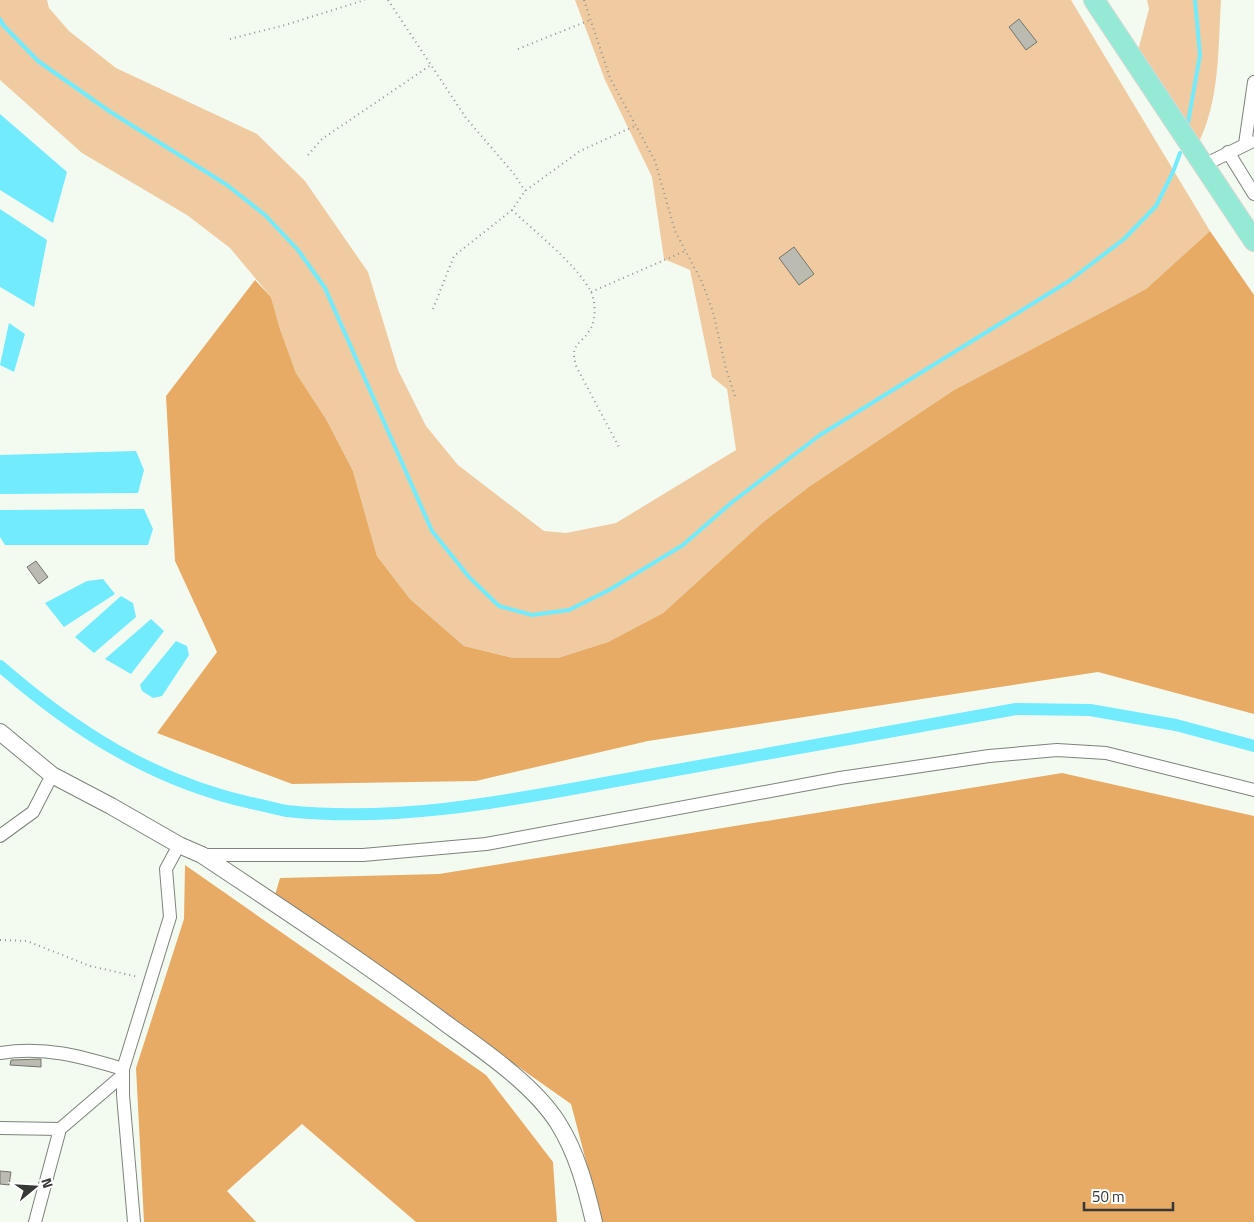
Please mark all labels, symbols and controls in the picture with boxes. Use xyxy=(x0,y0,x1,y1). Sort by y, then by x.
north arrow xyxy=(10,1162,60,1212)
text: N xyxy=(36,1175,59,1191)
scale bar xyxy=(1084,1180,1173,1212)
text: 50 m xyxy=(1092,1185,1125,1208)

